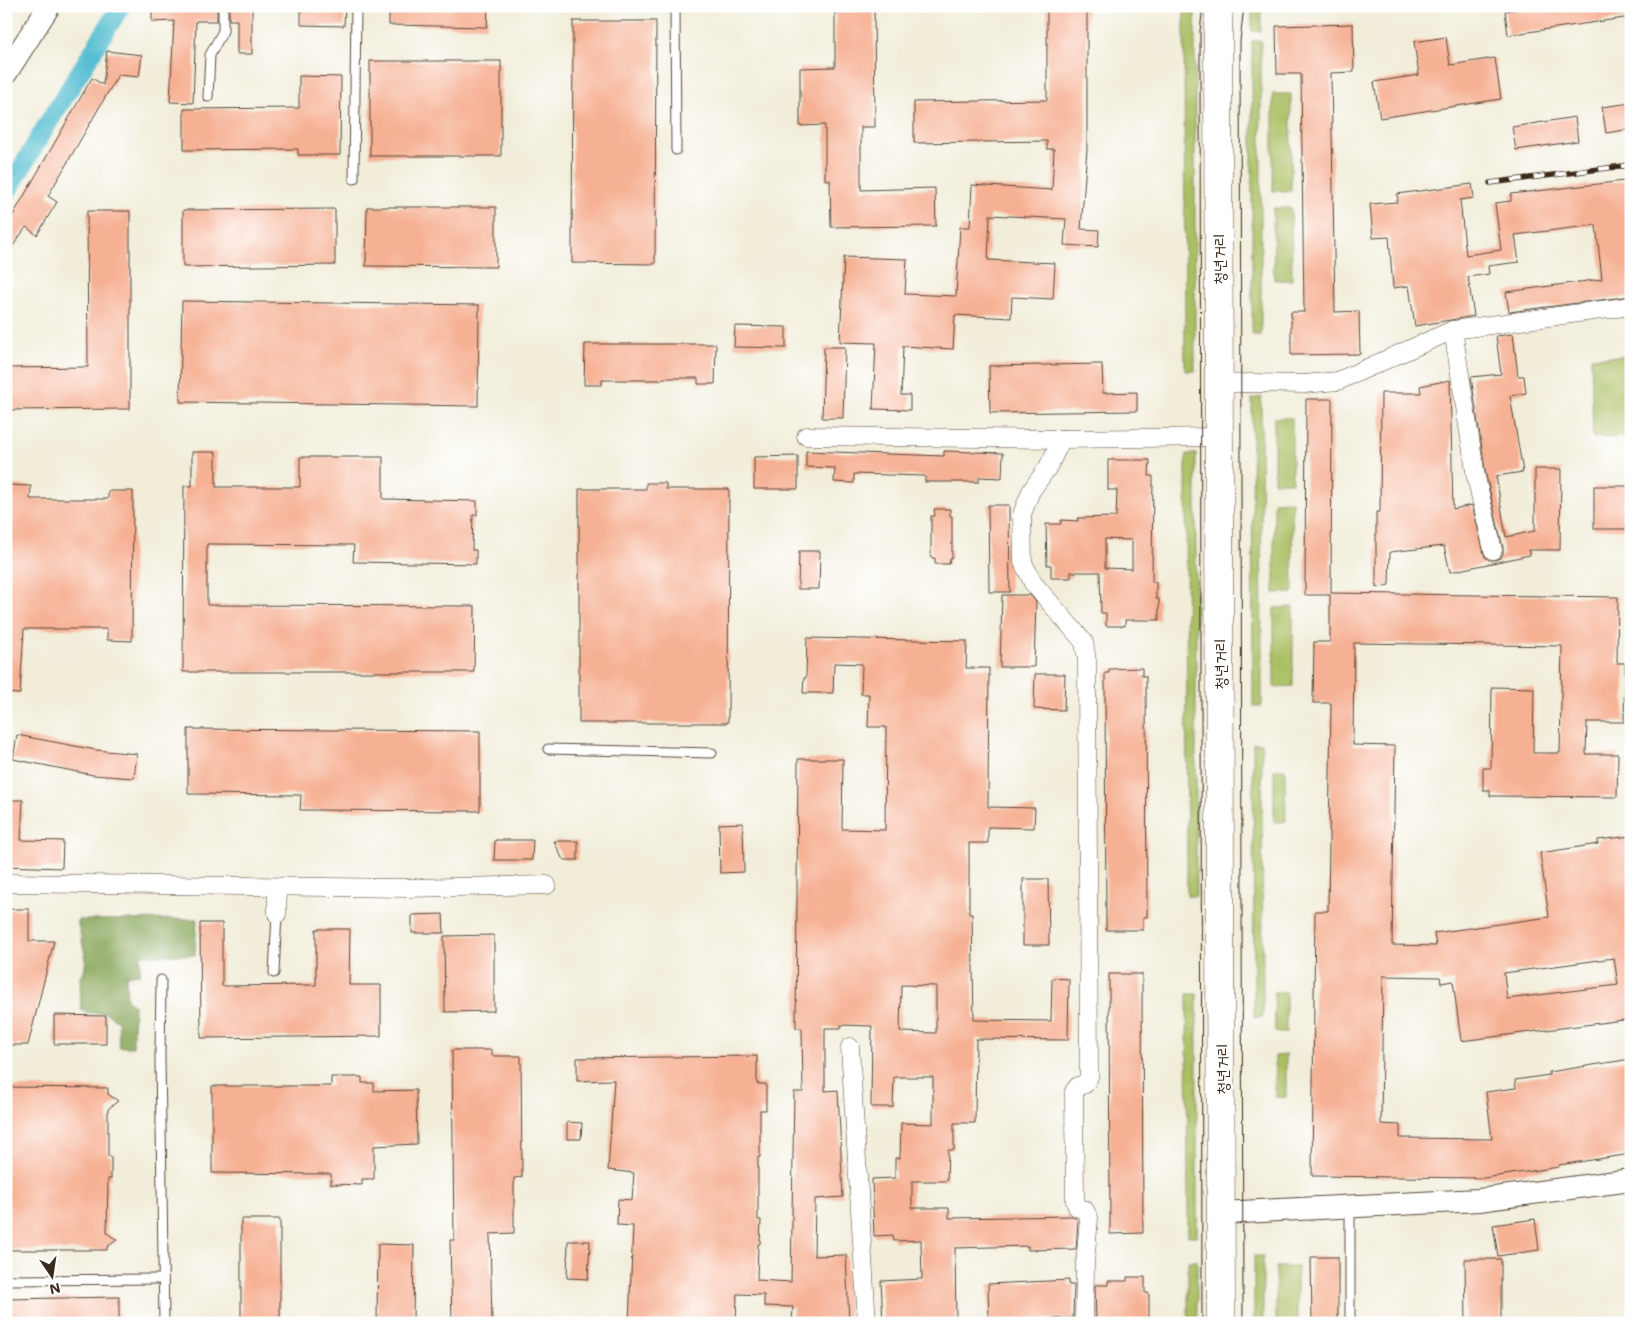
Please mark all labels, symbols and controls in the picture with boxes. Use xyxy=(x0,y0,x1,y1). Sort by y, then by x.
street label: 청년거리 xyxy=(1208,233,1229,285)
street label: 청년거리 xyxy=(1209,638,1230,690)
street label: 청년거리 xyxy=(1211,1043,1232,1095)
north arrow xyxy=(28,1252,78,1302)
text: N xyxy=(48,1279,62,1300)

